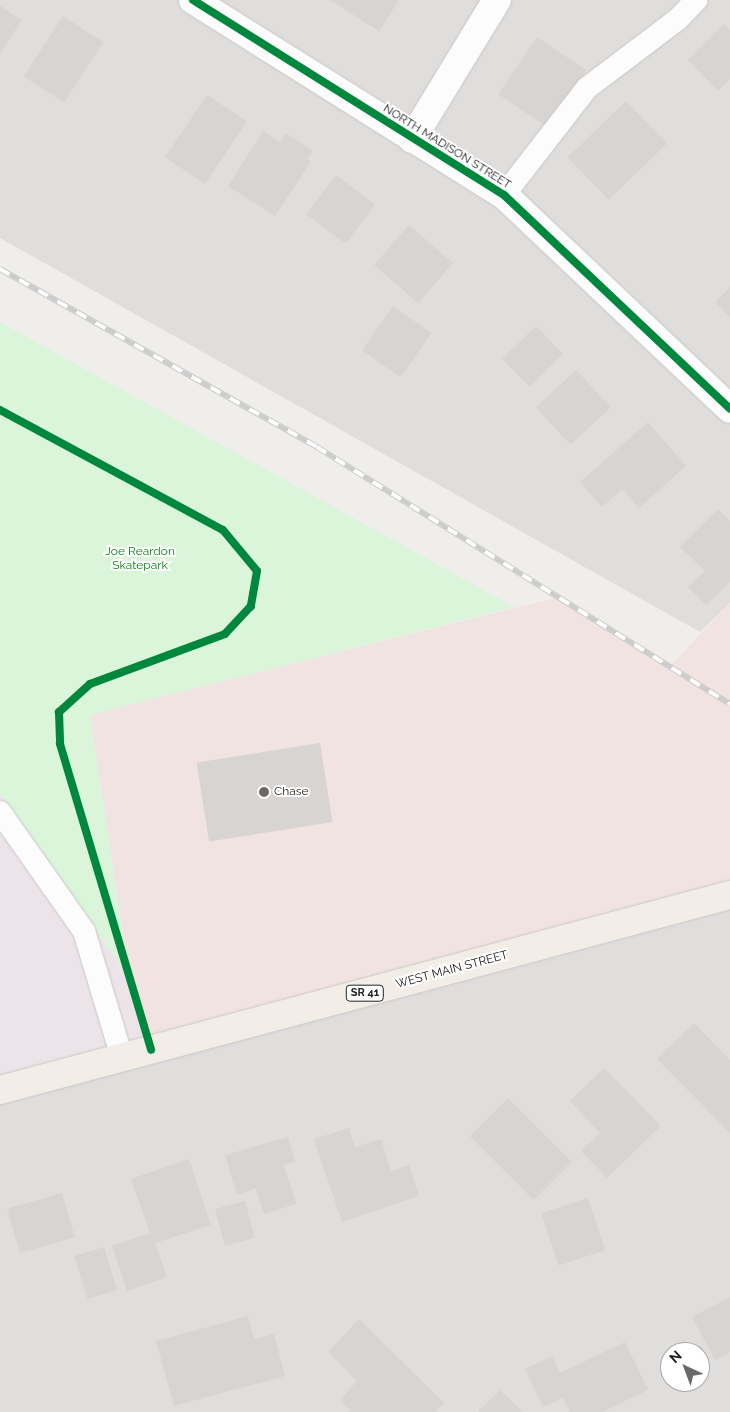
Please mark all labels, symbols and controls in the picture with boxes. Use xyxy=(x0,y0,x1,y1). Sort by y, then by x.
street label: NORTH MADISON STREET xyxy=(380,102,514,192)
park label: Joe Reardon Skatepark xyxy=(105,545,175,573)
place label: Chase xyxy=(274,785,309,799)
marker: Chase xyxy=(258,786,270,798)
street label: WEST MAIN STREET xyxy=(394,948,510,992)
road number: SR 41 xyxy=(345,984,385,1001)
north arrow xyxy=(660,1342,710,1392)
text: N xyxy=(666,1347,685,1366)

